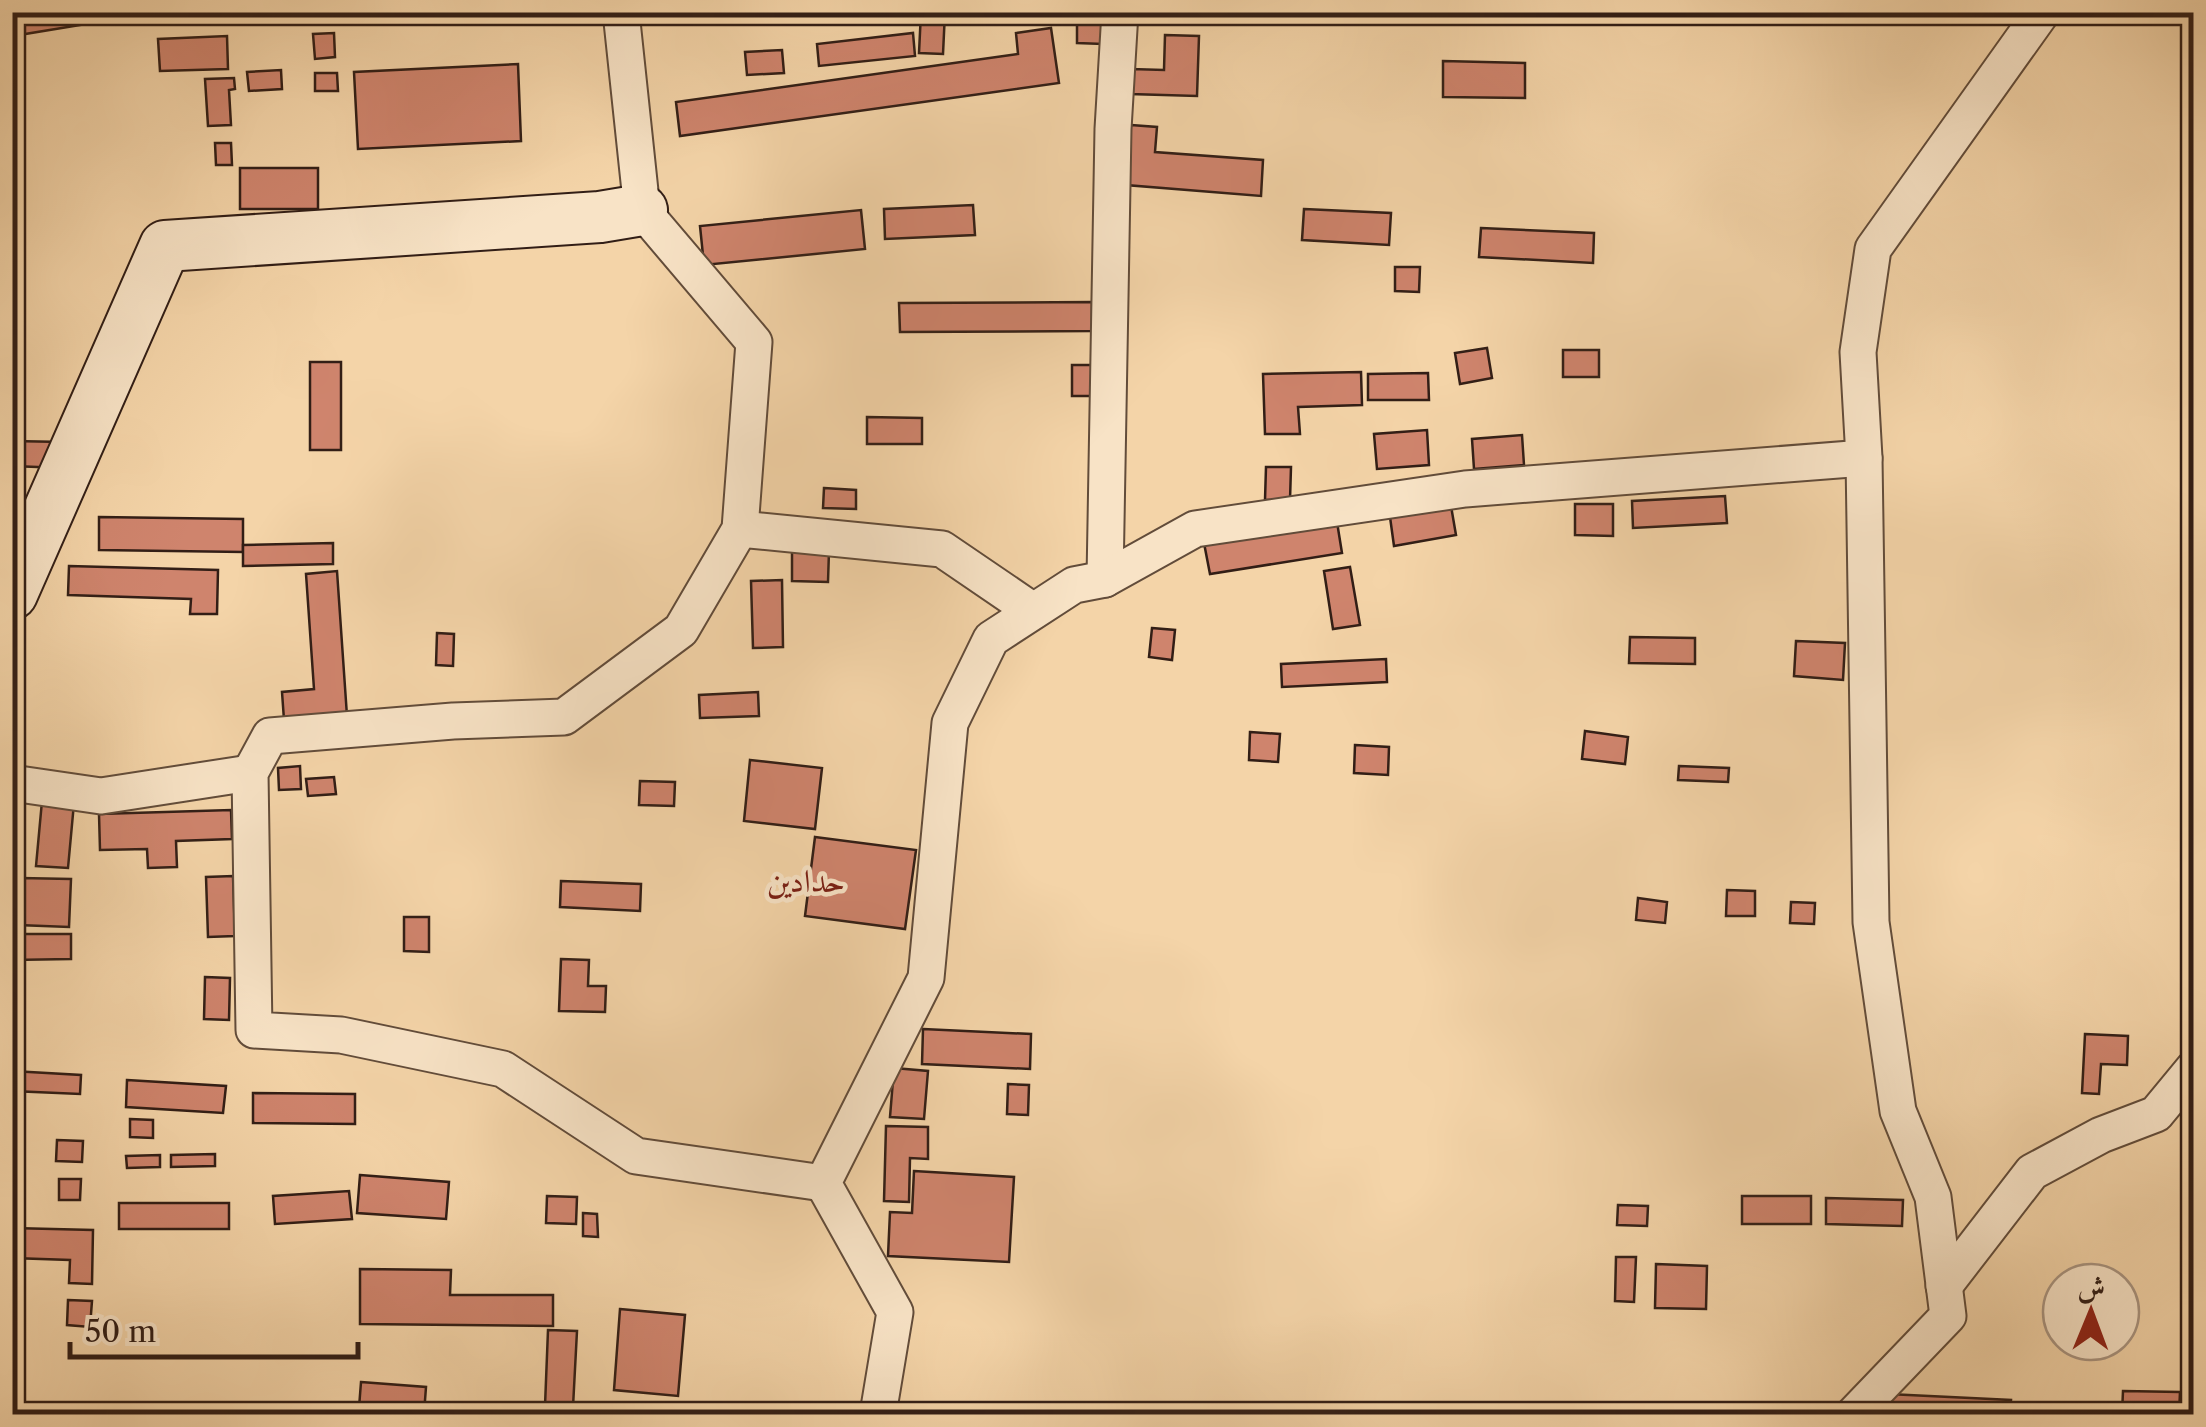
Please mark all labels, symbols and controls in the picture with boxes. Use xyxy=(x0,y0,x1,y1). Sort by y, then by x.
district label: حدادين xyxy=(767,861,845,900)
north arrow xyxy=(2041,1262,2141,1362)
text: ش xyxy=(2077,1270,2106,1304)
scale bar xyxy=(70,1297,358,1359)
text: 50 m xyxy=(85,1313,156,1350)

